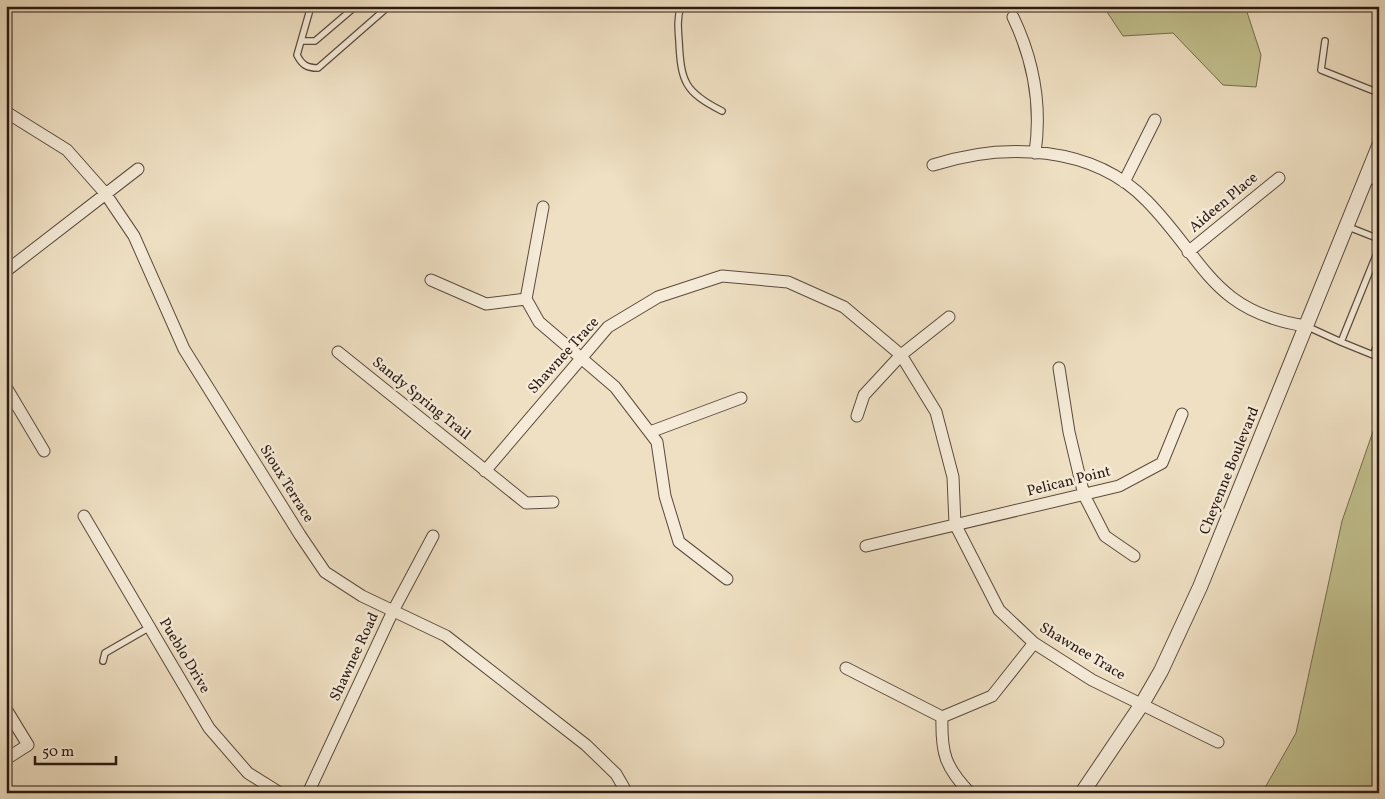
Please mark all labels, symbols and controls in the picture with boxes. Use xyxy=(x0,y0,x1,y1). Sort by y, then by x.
street label: Aideen Place xyxy=(1185,168,1263,238)
street label: Shawnee Trace xyxy=(524,313,604,399)
street label: Sandy Spring Trail xyxy=(367,353,475,445)
street label: Cheyenne Boulevard xyxy=(1195,404,1265,538)
street label: Sioux Terrace xyxy=(254,441,318,527)
street label: Pelican Point xyxy=(1025,461,1113,503)
street label: Shawnee Road xyxy=(325,609,385,705)
street label: Pueblo Drive xyxy=(153,614,215,698)
street label: Shawnee Trace xyxy=(1035,618,1129,686)
scale bar xyxy=(35,734,116,766)
text: 50 m xyxy=(42,742,74,763)

